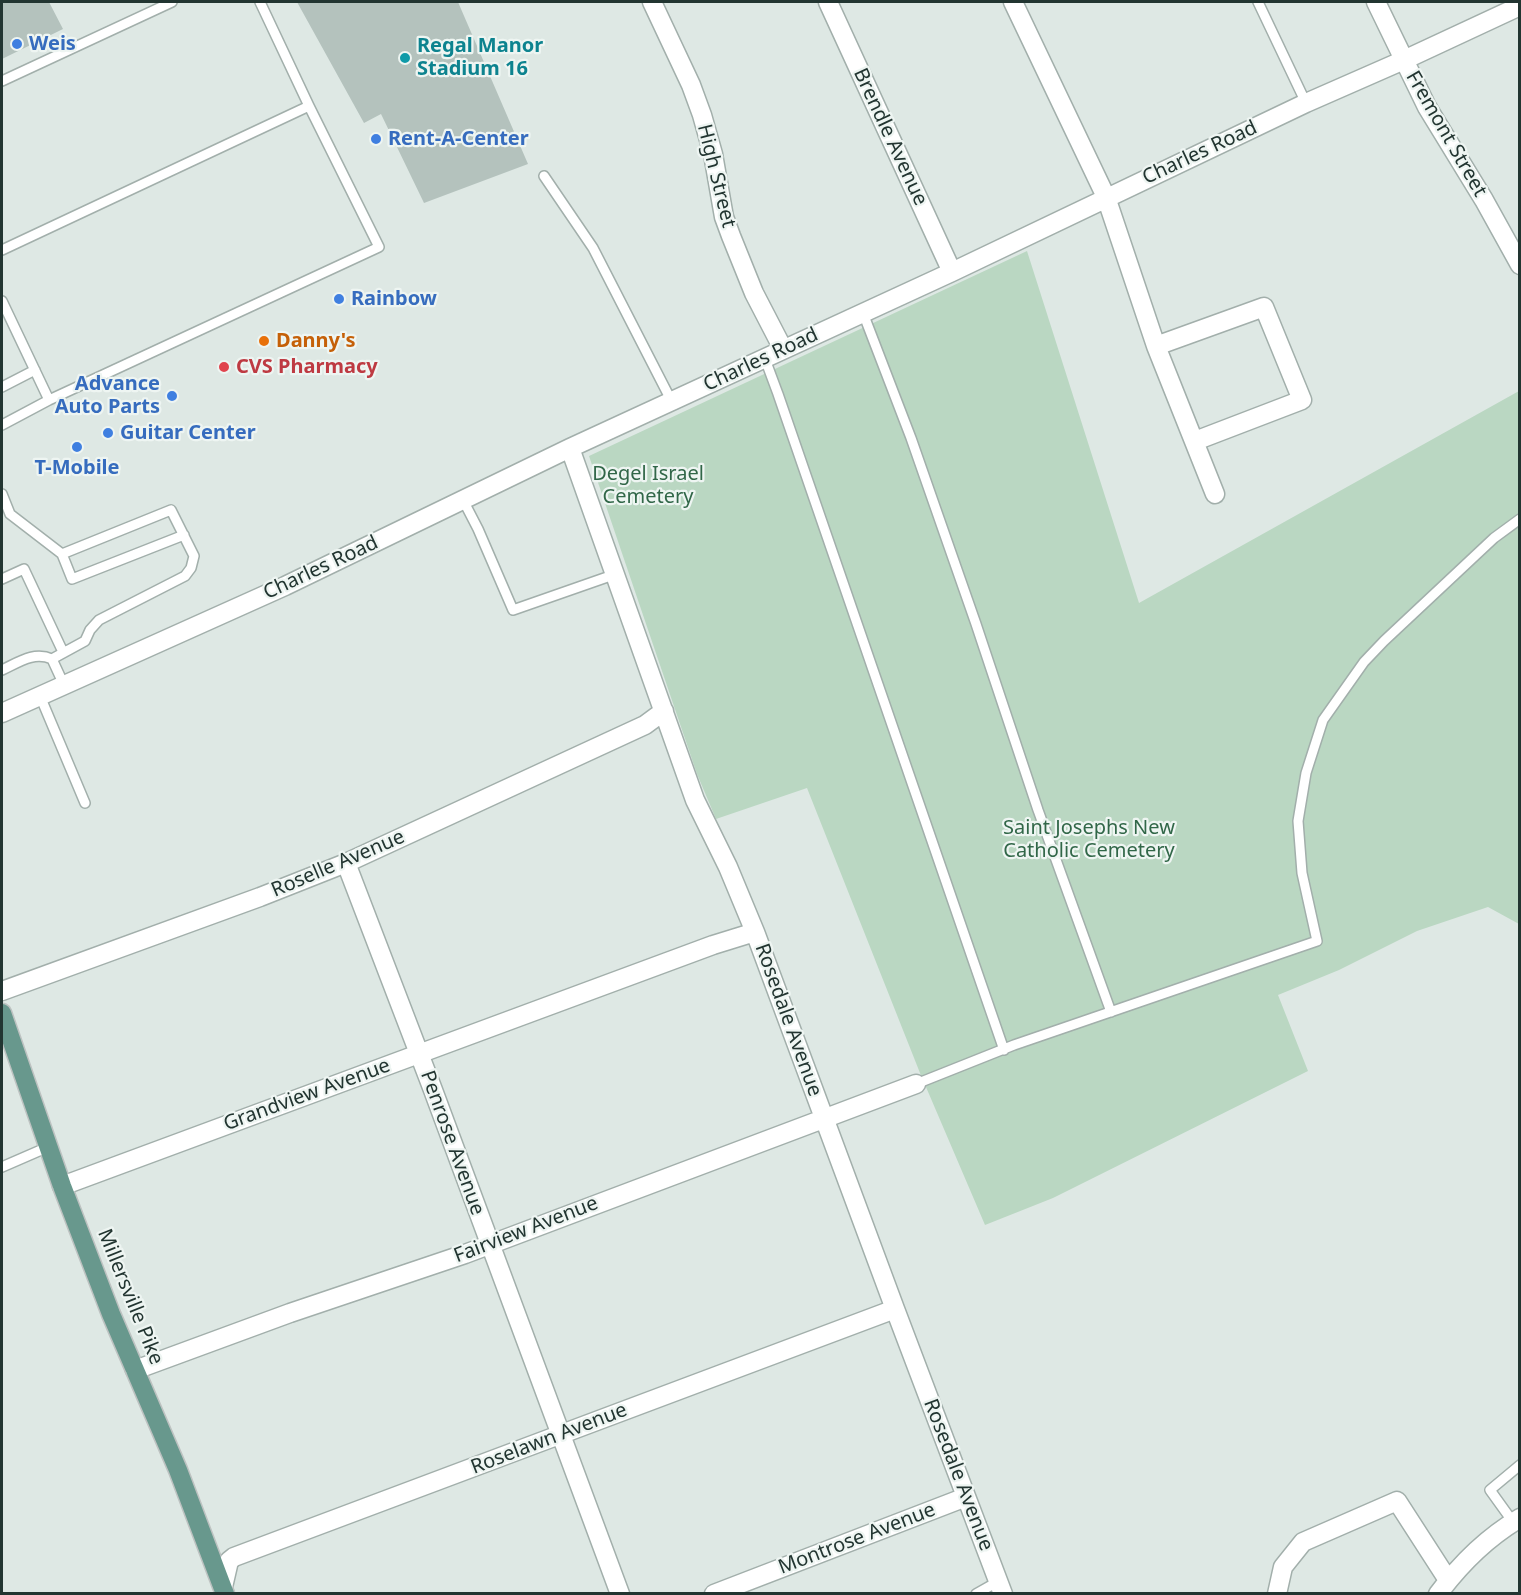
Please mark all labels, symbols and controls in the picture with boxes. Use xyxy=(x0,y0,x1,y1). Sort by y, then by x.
place label: Weis xyxy=(29,32,76,56)
place label: Regal Manor Stadium 16 xyxy=(417,34,543,81)
marker: Weis xyxy=(10,37,24,51)
marker: Regal Manor Stadium 16 xyxy=(398,51,412,65)
street label: Brendle Avenue xyxy=(848,65,932,209)
street label: Fremont Street xyxy=(1400,67,1492,201)
street label: Charles Road xyxy=(1139,116,1261,190)
street label: High Street xyxy=(692,122,740,230)
place label: Rent-A-Center xyxy=(388,127,529,151)
marker: Rent-A-Center xyxy=(369,132,383,146)
place label: Rainbow xyxy=(351,287,437,311)
marker: Rainbow xyxy=(332,292,346,306)
street label: Charles Road xyxy=(700,323,822,397)
place label: Danny's xyxy=(276,329,356,353)
marker: Danny's xyxy=(257,334,271,348)
place label: CVS Pharmacy xyxy=(236,355,378,379)
marker: CVS Pharmacy xyxy=(217,360,231,374)
place label: Advance Auto Parts xyxy=(55,372,160,419)
marker: Advance Auto Parts xyxy=(165,389,179,403)
place label: Guitar Center xyxy=(120,421,256,445)
marker: Guitar Center xyxy=(101,426,115,440)
marker: T-Mobile xyxy=(70,440,84,454)
place label: T-Mobile xyxy=(34,456,120,480)
park label: Degel Israel Cemetery xyxy=(592,462,704,509)
street label: Charles Road xyxy=(260,531,382,605)
park label: Saint Josephs New Catholic Cemetery xyxy=(1003,816,1175,863)
street label: Roselle Avenue xyxy=(268,825,408,903)
street label: Rosedale Avenue xyxy=(749,940,827,1100)
street label: Grandview Avenue xyxy=(220,1054,394,1136)
street label: Penrose Avenue xyxy=(415,1067,489,1219)
street label: Fairview Avenue xyxy=(451,1191,601,1269)
street label: Millersville Pike xyxy=(92,1226,168,1368)
street label: Rosedale Avenue xyxy=(918,1396,998,1554)
street label: Roselawn Avenue xyxy=(468,1398,630,1480)
street label: Montrose Avenue xyxy=(775,1498,939,1580)

